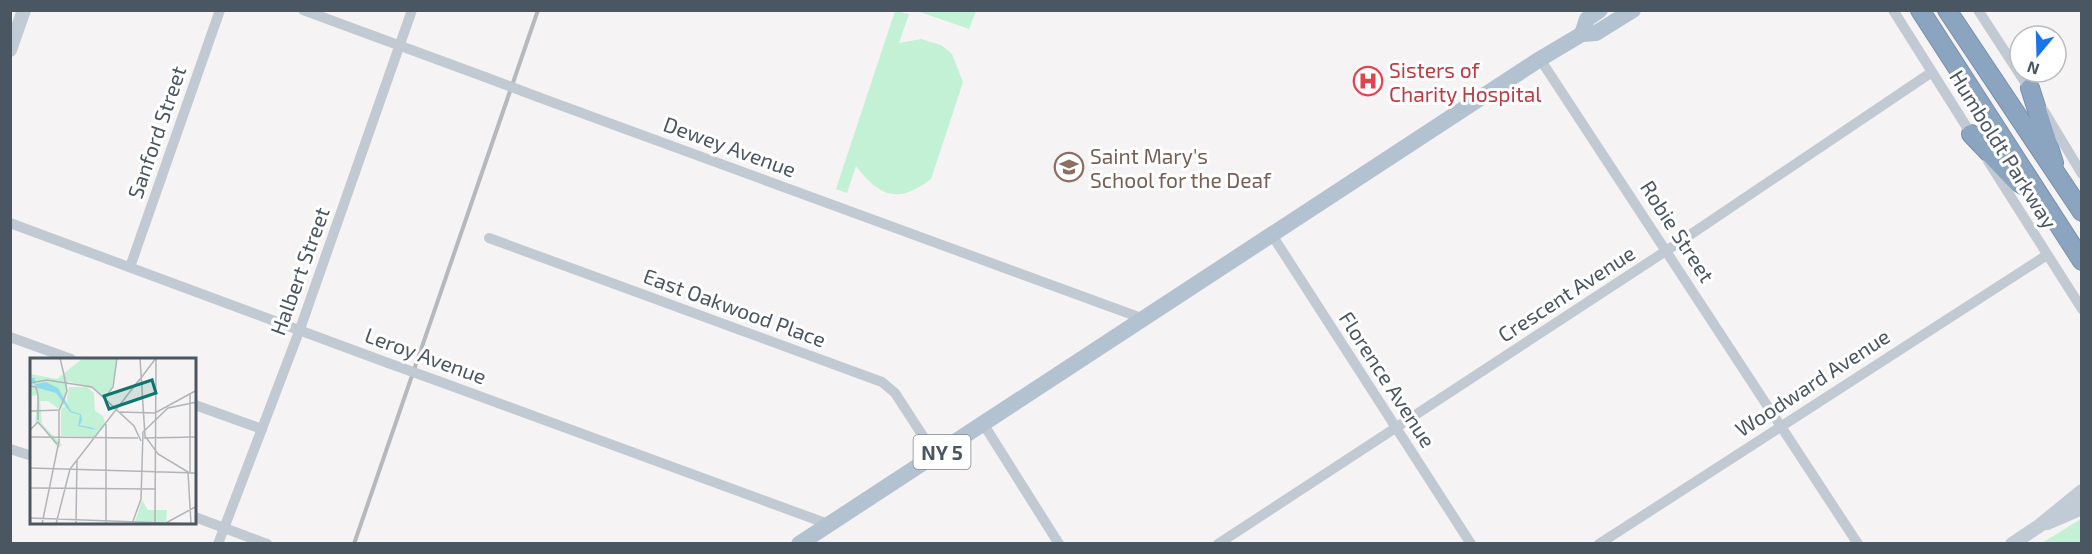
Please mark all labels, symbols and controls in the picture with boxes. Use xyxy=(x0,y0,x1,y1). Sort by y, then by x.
north arrow xyxy=(2008,24,2068,84)
place label: Sisters of Charity Hospital xyxy=(1389,57,1542,106)
text: N xyxy=(2024,58,2042,80)
street label: Sanford Street xyxy=(122,62,190,202)
hospital icon: Sisters of Charity Hospital xyxy=(1352,65,1384,97)
street label: Humboldt Parkway xyxy=(1945,65,2063,233)
street label: Dewey Avenue xyxy=(660,111,800,181)
place label: Saint Mary's School for the Deaf xyxy=(1090,143,1272,192)
school or university icon: Saint Mary's School for the Deaf xyxy=(1053,151,1085,183)
street label: Robie Street xyxy=(1636,175,1720,287)
street label: Halbert Street xyxy=(264,204,334,338)
street label: Crescent Avenue xyxy=(1493,239,1639,347)
street label: East Oakwood Place xyxy=(640,262,830,352)
street label: Florence Avenue xyxy=(1335,306,1441,452)
street label: Leroy Avenue xyxy=(362,322,490,388)
street label: Woodward Avenue xyxy=(1730,323,1894,441)
inset map xyxy=(30,358,196,524)
road number: NY 5 xyxy=(914,435,970,469)

